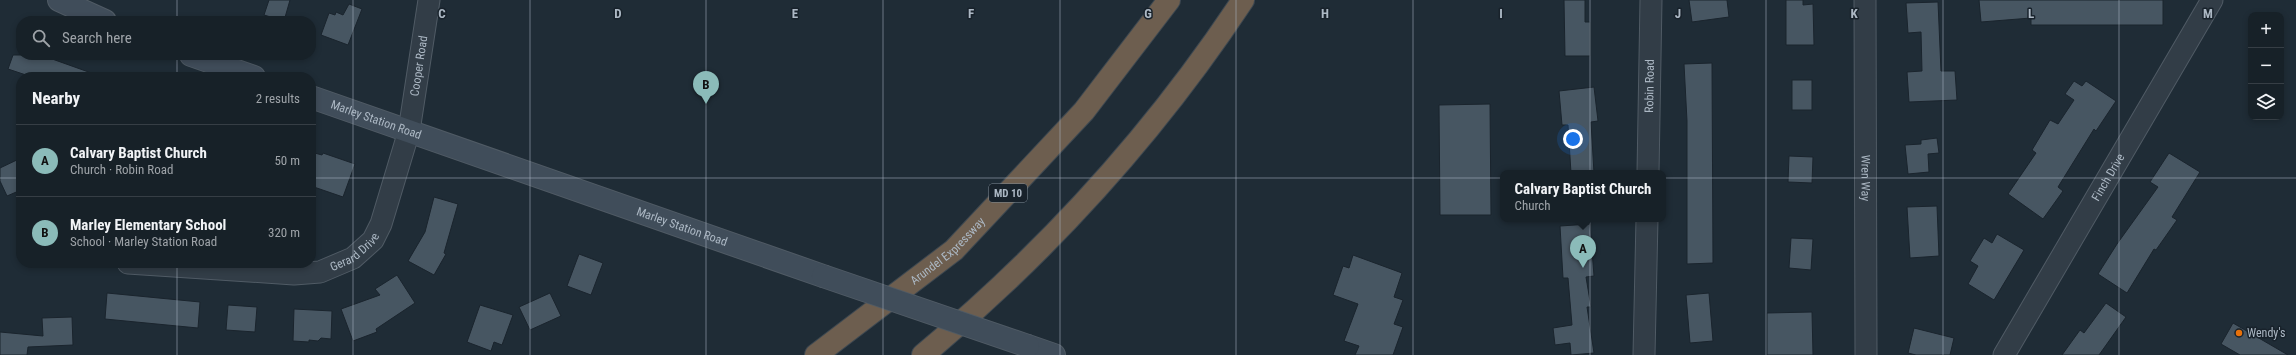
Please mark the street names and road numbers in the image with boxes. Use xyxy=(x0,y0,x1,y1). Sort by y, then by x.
street label: Cooper Road xyxy=(407,35,430,97)
street label: Robin Road xyxy=(1642,59,1657,113)
street label: Marley Station Road xyxy=(329,97,423,142)
street label: Finch Drive xyxy=(2089,151,2128,203)
street label: Wren Way xyxy=(1858,155,1873,201)
road number: MD 10 xyxy=(989,184,1027,202)
street label: Marley Station Road xyxy=(635,204,729,249)
street label: Arundel Expressway xyxy=(908,214,988,288)
street label: Gerard Drive xyxy=(328,230,382,274)

